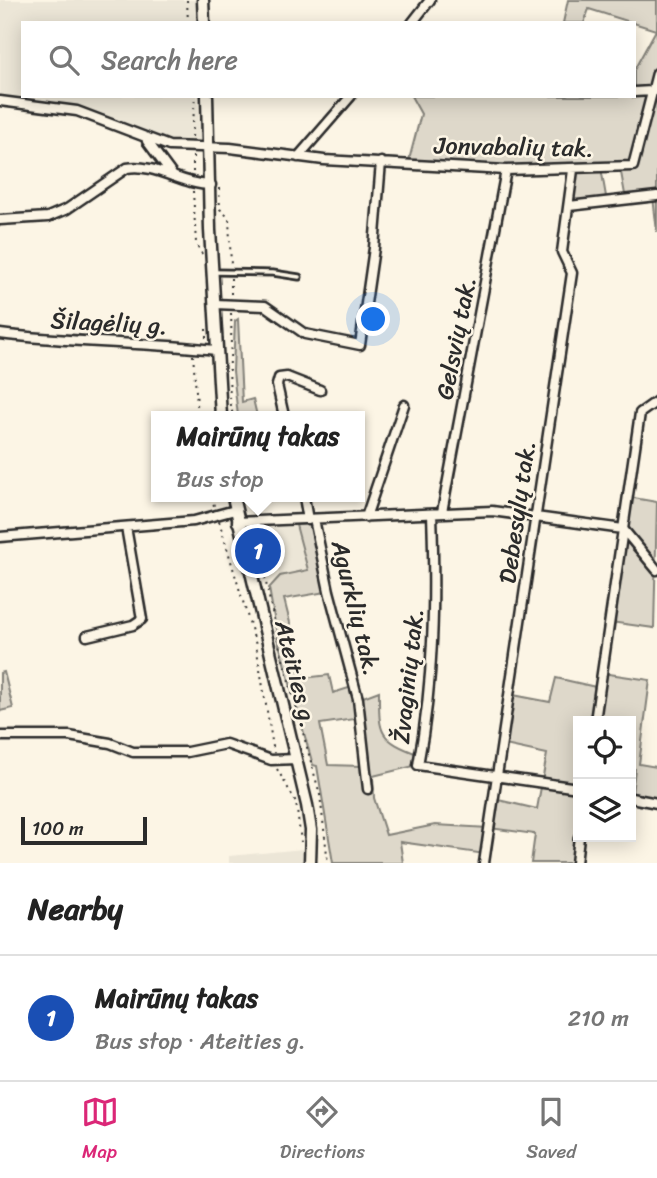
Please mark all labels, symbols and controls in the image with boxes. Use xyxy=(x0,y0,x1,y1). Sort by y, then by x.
search box xyxy=(21,21,636,98)
text: Search here xyxy=(101,37,238,83)
icon: search xyxy=(45,41,83,79)
street label: Jonvabalių tak. xyxy=(433,125,594,169)
street label: Gelsvių tak. xyxy=(423,273,489,403)
street label: Šilagėlių g. xyxy=(49,299,169,347)
your location xyxy=(356,302,390,336)
popup xyxy=(151,411,365,502)
text: Mairūnų takas xyxy=(176,413,340,459)
street label: Debesylų tak. xyxy=(486,438,548,586)
text: Bus stop xyxy=(176,459,264,500)
pin: 1 xyxy=(235,525,281,577)
street label: Agurklių tak. xyxy=(319,535,393,680)
street label: Žvaginių tak. xyxy=(380,606,436,746)
street label: Ateities g. xyxy=(262,615,330,732)
map controls xyxy=(573,716,636,842)
button: locate xyxy=(573,716,636,779)
button: layers xyxy=(573,779,636,842)
text: 100 m xyxy=(32,812,84,845)
scale bar xyxy=(21,814,147,846)
text: Nearby xyxy=(28,882,123,936)
text: Mairūnų takas xyxy=(95,975,258,1021)
text: 1 xyxy=(46,998,56,1039)
text: 210 m xyxy=(568,998,629,1039)
text: Bus stop · Ateities g. xyxy=(95,1021,306,1062)
tab: Map xyxy=(81,1093,119,1168)
tab: Directions xyxy=(280,1093,365,1168)
tab: Saved xyxy=(526,1093,576,1168)

